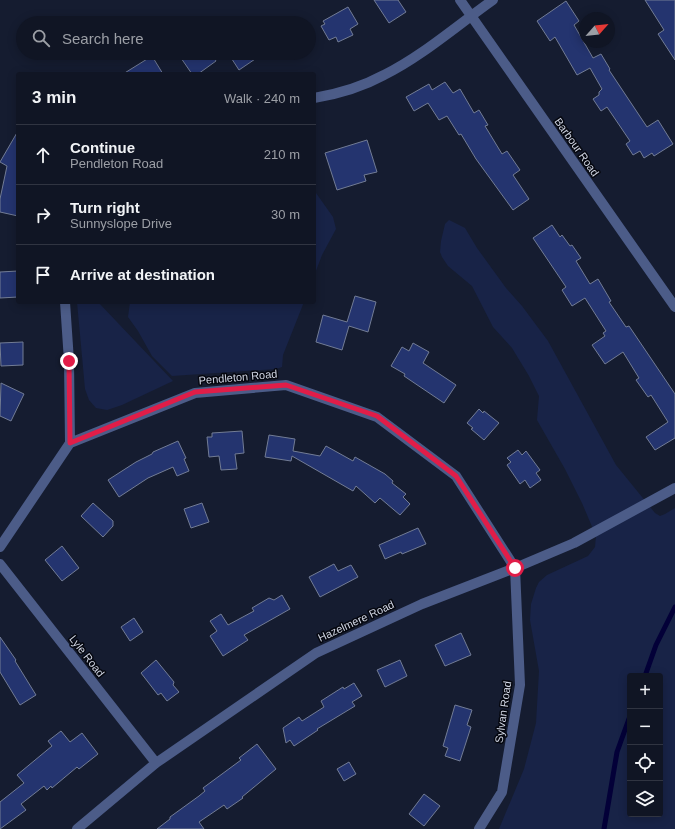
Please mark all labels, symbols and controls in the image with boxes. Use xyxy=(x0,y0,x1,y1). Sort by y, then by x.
north arrow xyxy=(579,12,615,48)
search box xyxy=(16,16,316,60)
icon: search xyxy=(30,27,52,49)
text: Search here xyxy=(62,30,144,47)
text: 3 min xyxy=(32,88,76,107)
text: Walk · 240 m xyxy=(224,91,300,106)
street label: Barbour Road xyxy=(552,116,602,178)
text: Continue xyxy=(70,139,135,156)
icon: ahead xyxy=(32,144,54,166)
text: 210 m xyxy=(264,147,300,162)
text: Pendleton Road xyxy=(70,156,163,171)
text: Turn right xyxy=(70,199,140,216)
icon: right xyxy=(32,204,54,226)
text: 30 m xyxy=(271,207,300,222)
text: Sunnyslope Drive xyxy=(70,216,172,231)
icon: arrive xyxy=(32,264,54,286)
text: Arrive at destination xyxy=(70,266,215,283)
route end xyxy=(60,352,78,370)
street label: Pendleton Road xyxy=(198,368,278,386)
route start xyxy=(506,559,524,577)
street label: Hazelmere Road xyxy=(316,598,396,644)
street label: Lyle Road xyxy=(67,633,107,679)
map controls xyxy=(627,673,663,817)
button: + xyxy=(627,673,663,709)
street label: Sylvan Road xyxy=(493,680,513,744)
button: − xyxy=(627,709,663,745)
button: locate xyxy=(627,745,663,781)
button: layers xyxy=(627,781,663,817)

